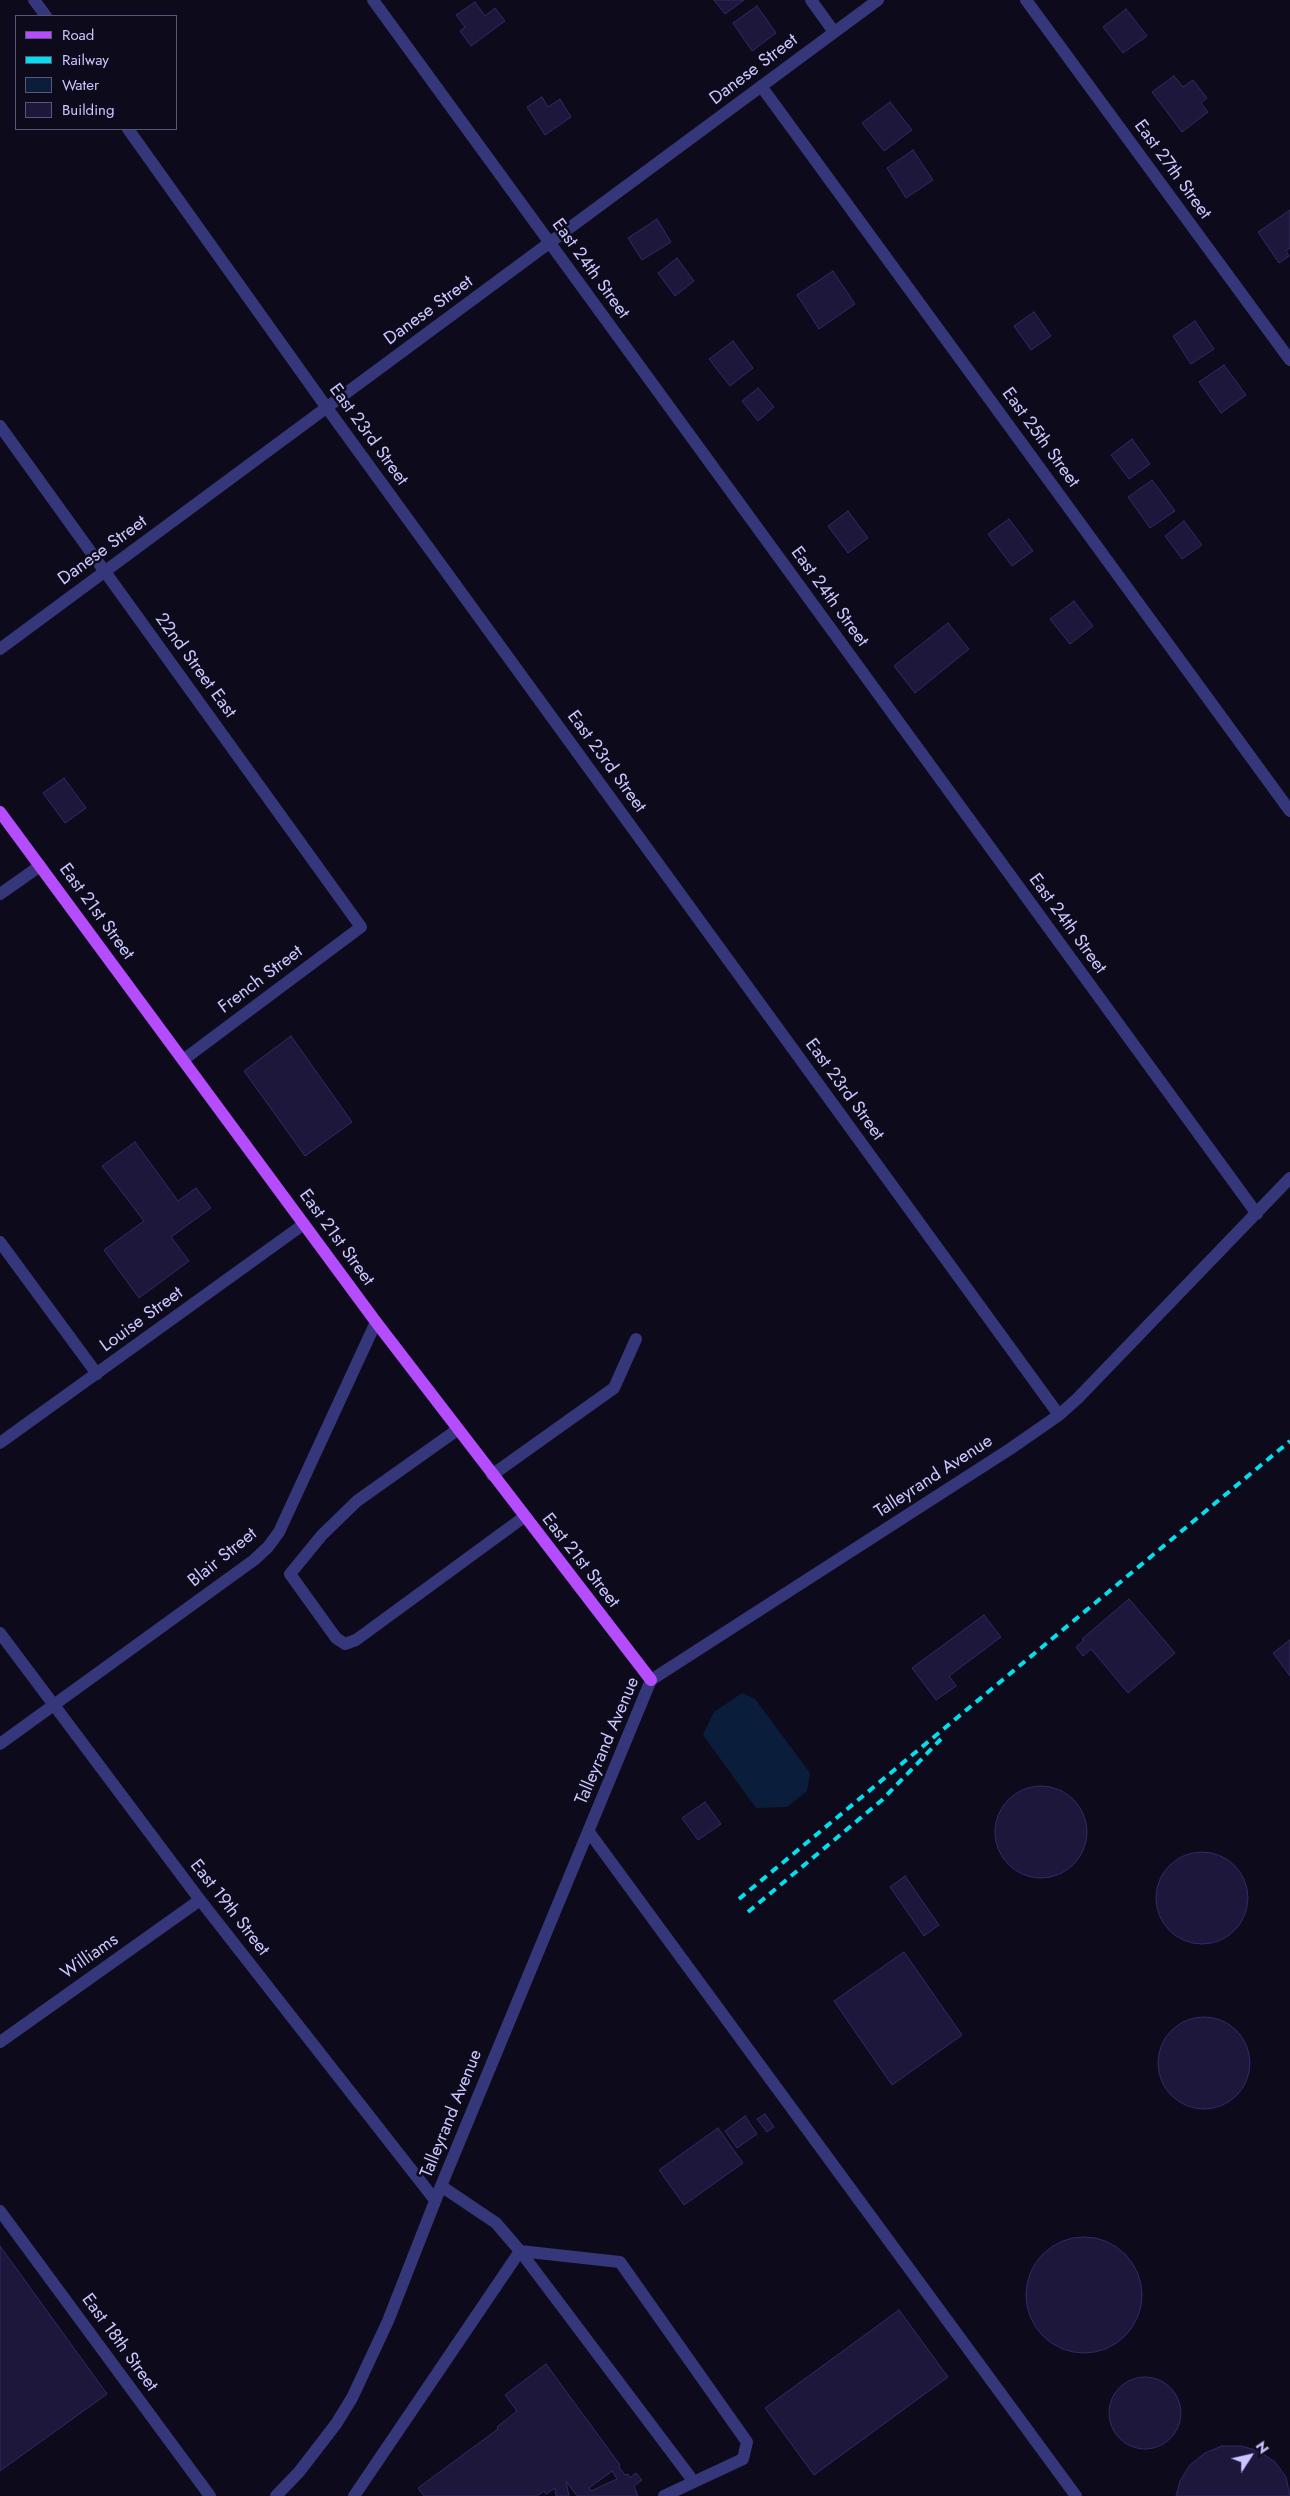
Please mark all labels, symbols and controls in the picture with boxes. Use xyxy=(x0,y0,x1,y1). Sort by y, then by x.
legend xyxy=(15,15,178,130)
text: Road xyxy=(62,24,94,46)
street label: Danese Street xyxy=(706,30,802,110)
text: Railway xyxy=(62,49,109,71)
text: Water xyxy=(62,74,99,96)
text: Building xyxy=(62,99,114,121)
street label: East 27th Street xyxy=(1129,116,1215,224)
street label: East 24th Street xyxy=(546,215,634,323)
street label: Danese Street xyxy=(380,272,478,350)
street label: East 23rd Street xyxy=(324,380,412,490)
street label: East 25th Street xyxy=(997,384,1083,492)
street label: Danese Street xyxy=(54,512,152,590)
street label: East 24th Street xyxy=(785,543,873,651)
street label: 22nd Street East xyxy=(150,609,240,723)
street label: East 23rd Street xyxy=(562,707,650,817)
street label: East 21st Street xyxy=(54,860,138,964)
street label: East 24th Street xyxy=(1023,870,1111,978)
street label: French Street xyxy=(215,941,307,1019)
street label: East 23rd Street xyxy=(800,1035,888,1145)
street label: East 21st Street xyxy=(294,1186,378,1290)
street label: Louise Street xyxy=(96,1283,188,1357)
street label: Talleyrand Avenue xyxy=(871,1431,997,1523)
street label: East 21st Street xyxy=(536,1510,624,1612)
street label: Blair Street xyxy=(184,1524,262,1592)
street label: Talleyrand Avenue xyxy=(571,1674,645,1808)
street label: East 19th Street xyxy=(185,1856,273,1960)
street label: Williams xyxy=(57,1929,123,1985)
street label: Talleyrand Avenue xyxy=(416,2047,488,2181)
street label: East 18th Street xyxy=(76,2290,162,2396)
north arrow xyxy=(1225,2431,1275,2481)
text: N xyxy=(1251,2437,1274,2458)

